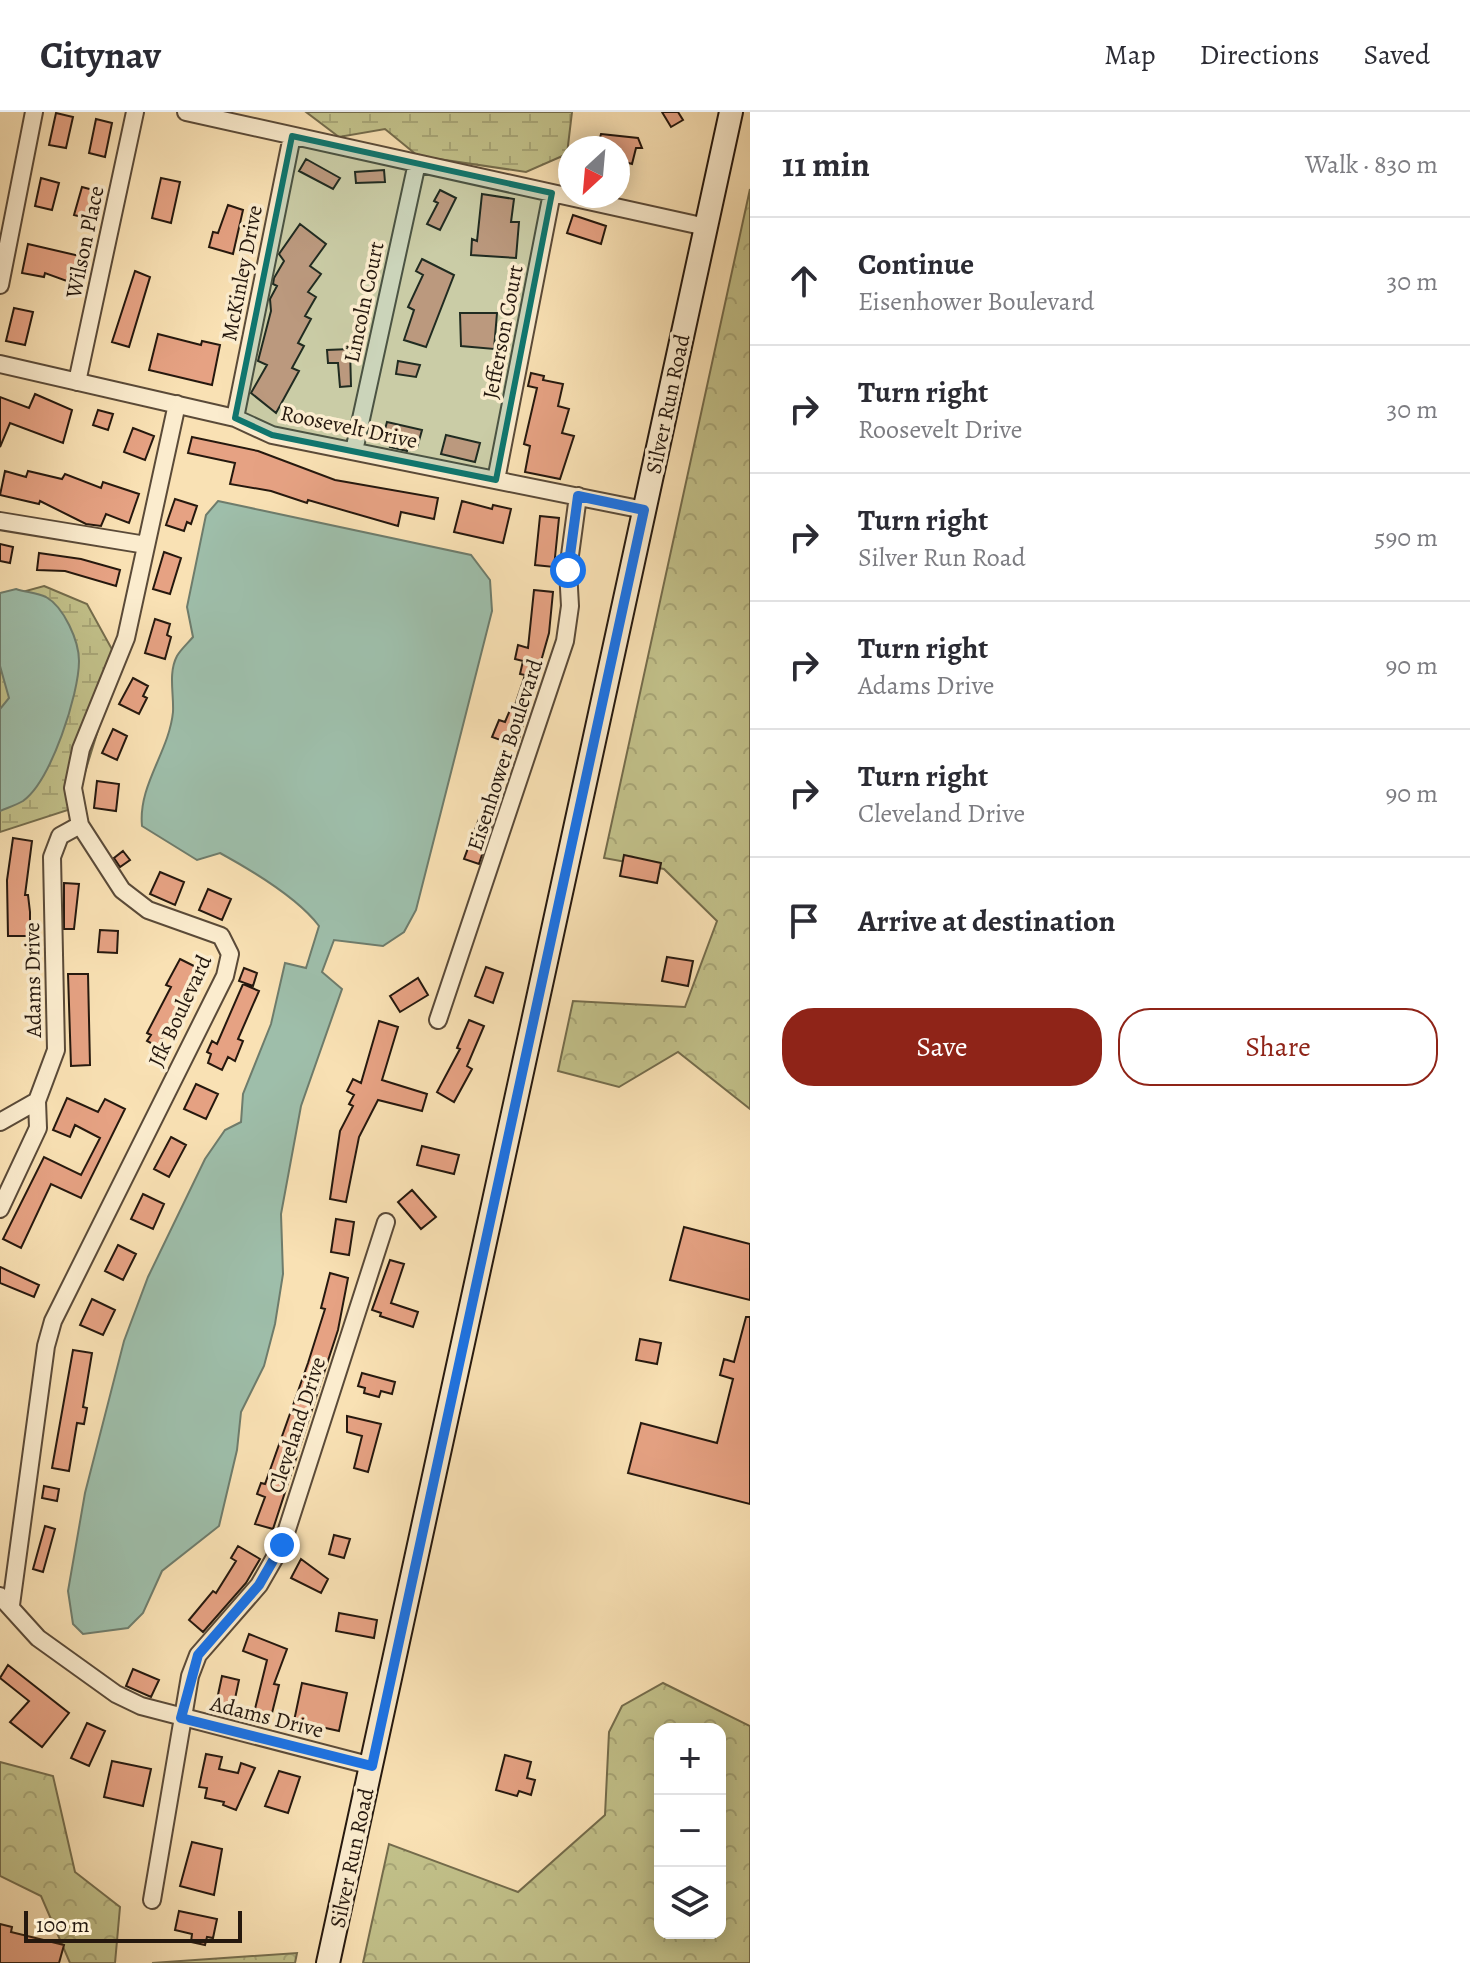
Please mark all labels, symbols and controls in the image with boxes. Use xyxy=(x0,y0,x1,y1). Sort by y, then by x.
text: Citynav xyxy=(40,29,161,81)
text: Map xyxy=(1104,36,1155,74)
text: Directions xyxy=(1199,36,1320,74)
text: Saved xyxy=(1364,36,1430,74)
north arrow xyxy=(558,136,630,208)
text: 11 min xyxy=(782,141,870,188)
text: Walk · 830 m xyxy=(1305,147,1438,182)
street label: Wilson Place xyxy=(58,183,112,302)
street label: McKinley Drive xyxy=(214,203,270,343)
street label: Lincoln Court xyxy=(337,239,391,365)
text: Continue xyxy=(858,244,974,284)
icon: ahead xyxy=(782,259,826,303)
street label: Jefferson Court xyxy=(475,262,531,402)
text: 30 m xyxy=(1387,264,1438,299)
text: Eisenhower Boulevard xyxy=(858,284,1095,319)
street label: Silver Run Road xyxy=(639,331,697,477)
text: Turn right xyxy=(858,372,988,412)
icon: right xyxy=(782,387,826,431)
text: 30 m xyxy=(1387,392,1438,427)
street label: Roosevelt Drive xyxy=(278,398,420,456)
text: Roosevelt Drive xyxy=(858,412,1022,447)
text: Turn right xyxy=(858,500,988,540)
icon: right xyxy=(782,515,826,559)
text: 590 m xyxy=(1374,520,1438,555)
text: Silver Run Road xyxy=(858,540,1026,575)
route start xyxy=(550,552,586,588)
text: Turn right xyxy=(858,628,988,668)
icon: right xyxy=(782,643,826,687)
text: 90 m xyxy=(1386,648,1438,683)
street label: Eisenhower Boulevard xyxy=(460,655,550,855)
text: Adams Drive xyxy=(858,668,994,703)
text: Turn right xyxy=(858,756,988,796)
icon: right xyxy=(782,771,826,815)
text: 90 m xyxy=(1386,776,1438,811)
text: Cleveland Drive xyxy=(858,796,1025,831)
icon: arrive xyxy=(782,899,826,943)
text: Arrive at destination xyxy=(858,901,1115,941)
street label: Adams Drive xyxy=(17,922,49,1039)
street label: Jfk Boulevard xyxy=(141,950,219,1072)
button: Save xyxy=(782,1008,1102,1086)
button: Share xyxy=(1118,1008,1438,1086)
street label: Cleveland Drive xyxy=(261,1353,333,1497)
route end xyxy=(264,1527,300,1563)
street label: Adams Drive xyxy=(206,1688,327,1746)
map controls xyxy=(654,1723,726,1939)
button: + xyxy=(654,1723,726,1795)
street label: Silver Run Road xyxy=(323,1785,381,1931)
button: − xyxy=(654,1795,726,1867)
button: layers xyxy=(654,1867,726,1939)
scale bar xyxy=(24,1907,242,1943)
text: 100 m xyxy=(36,1910,90,1940)

